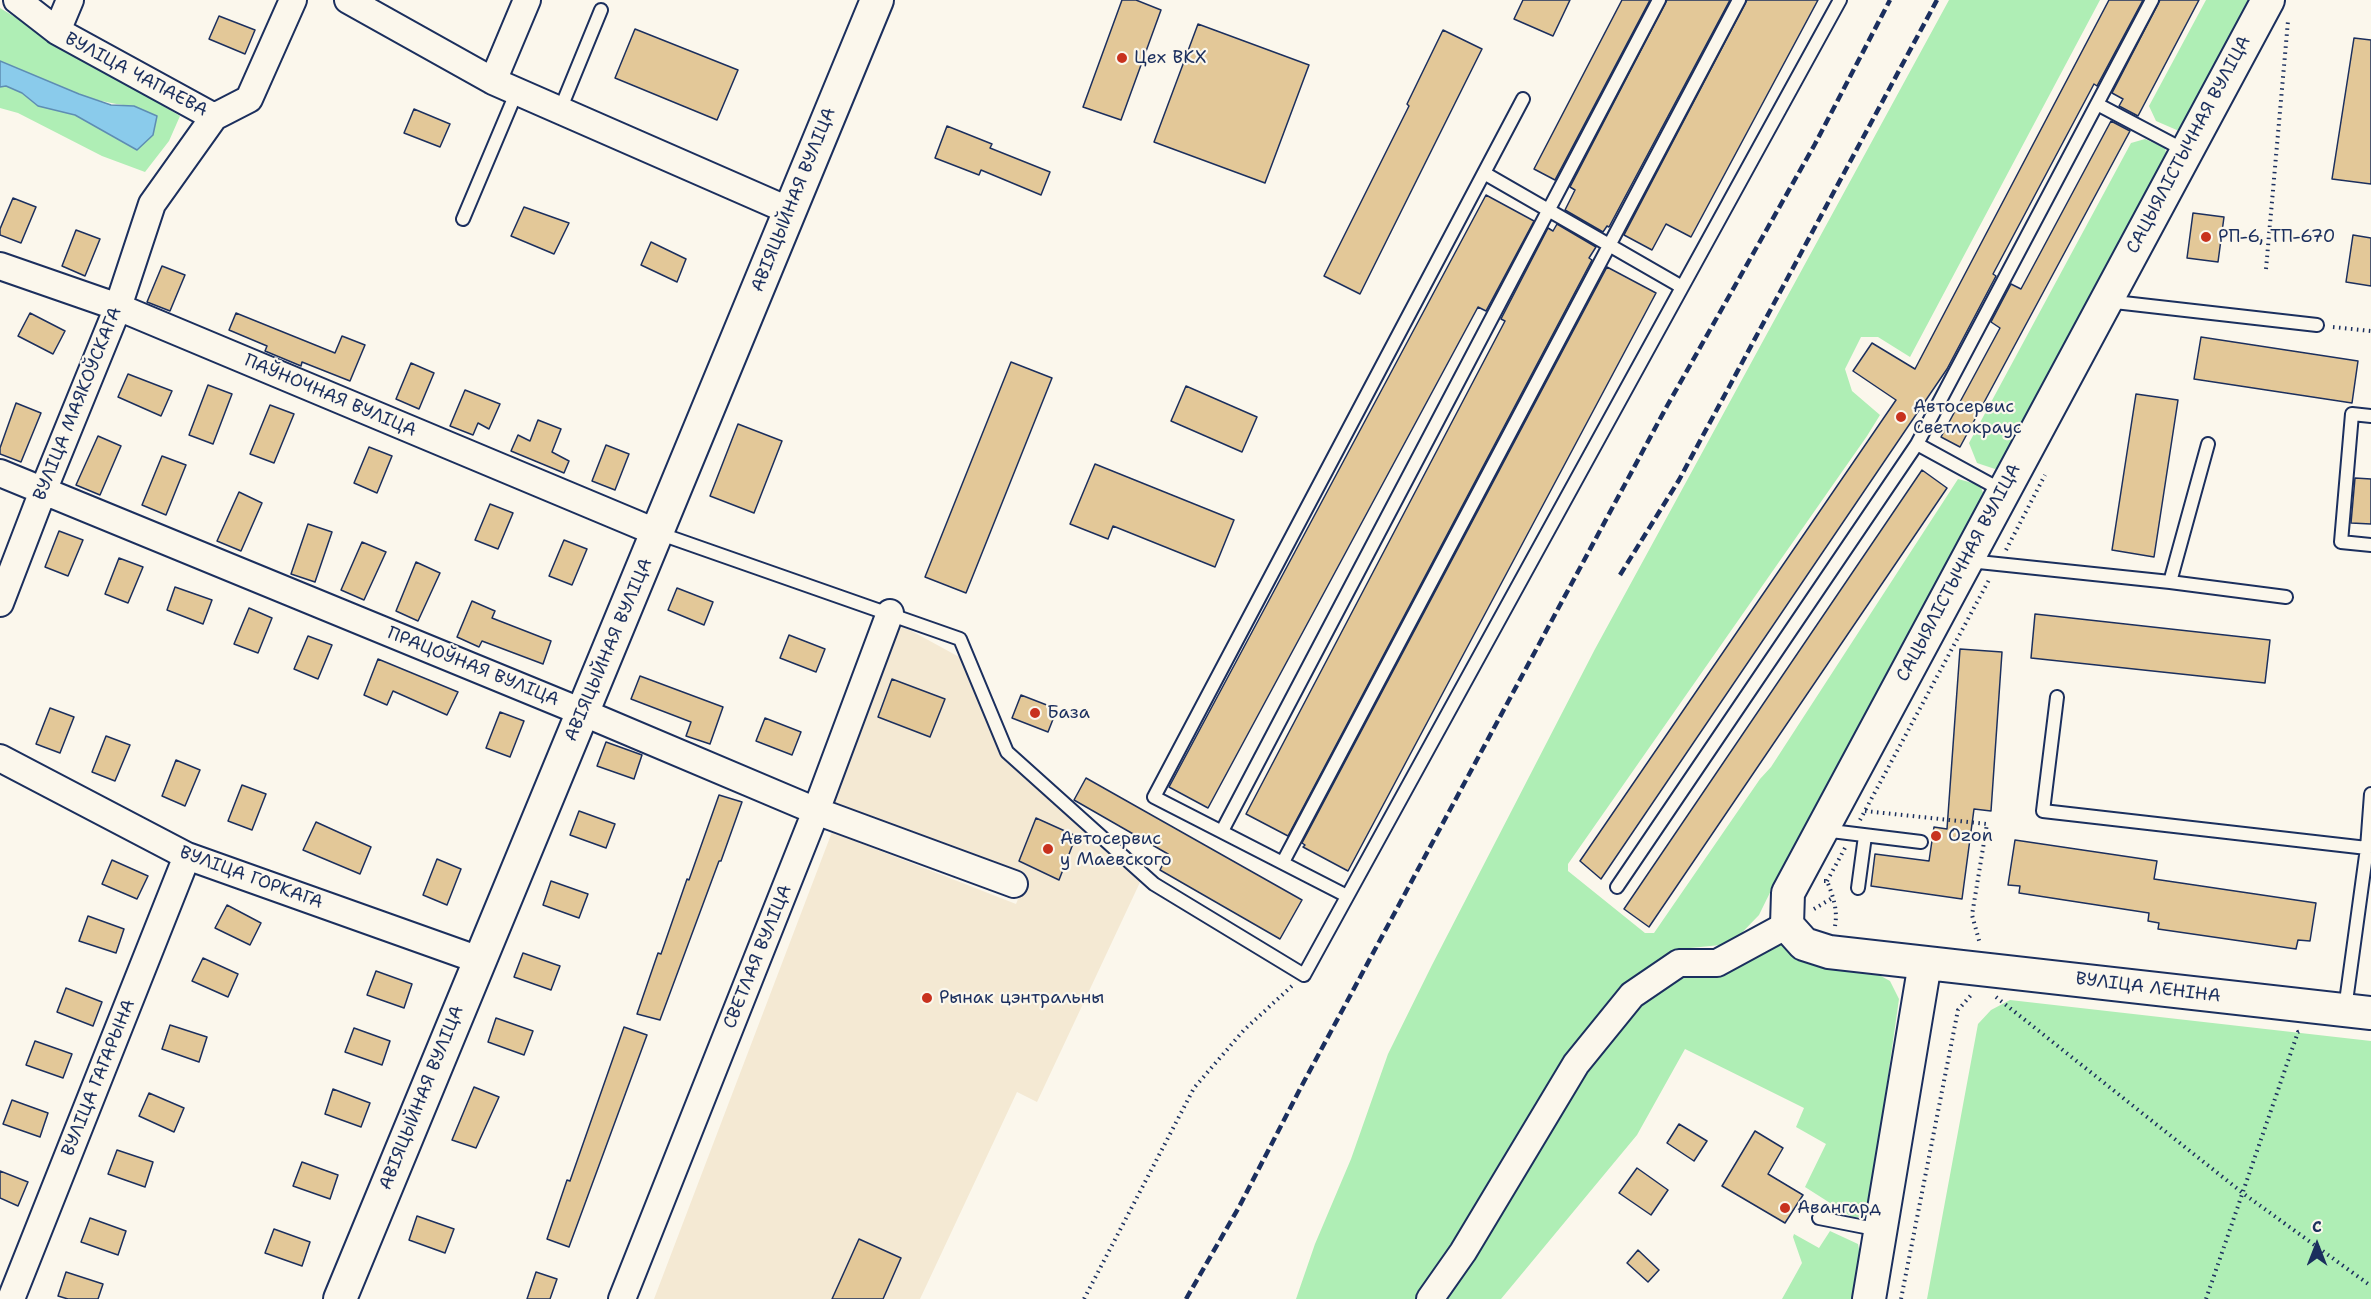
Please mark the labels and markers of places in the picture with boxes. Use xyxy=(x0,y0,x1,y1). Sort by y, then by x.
place label: Цех ВКХ xyxy=(1134,47,1207,69)
marker: Цех ВКХ xyxy=(1115,51,1129,65)
place label: РП-6, ТП-670 xyxy=(2218,226,2335,248)
marker: РП-6, ТП-670 xyxy=(2199,230,2213,244)
place label: Автосервис Светлокраус xyxy=(1913,396,2022,438)
marker: Автосервис Светлокраус xyxy=(1894,410,1908,424)
place label: База xyxy=(1047,702,1090,724)
marker: База xyxy=(1028,706,1042,720)
place label: Ozon xyxy=(1948,825,1993,847)
place label: Автосервис у Маевского xyxy=(1060,828,1172,870)
marker: Ozon xyxy=(1929,829,1943,843)
marker: Автосервис у Маевского xyxy=(1041,842,1055,856)
place label: Рынак цэнтральны xyxy=(939,987,1104,1009)
marker: Рынак цэнтральны xyxy=(920,991,934,1005)
place label: Авангард xyxy=(1797,1197,1881,1219)
marker: Авангард xyxy=(1778,1201,1792,1215)

